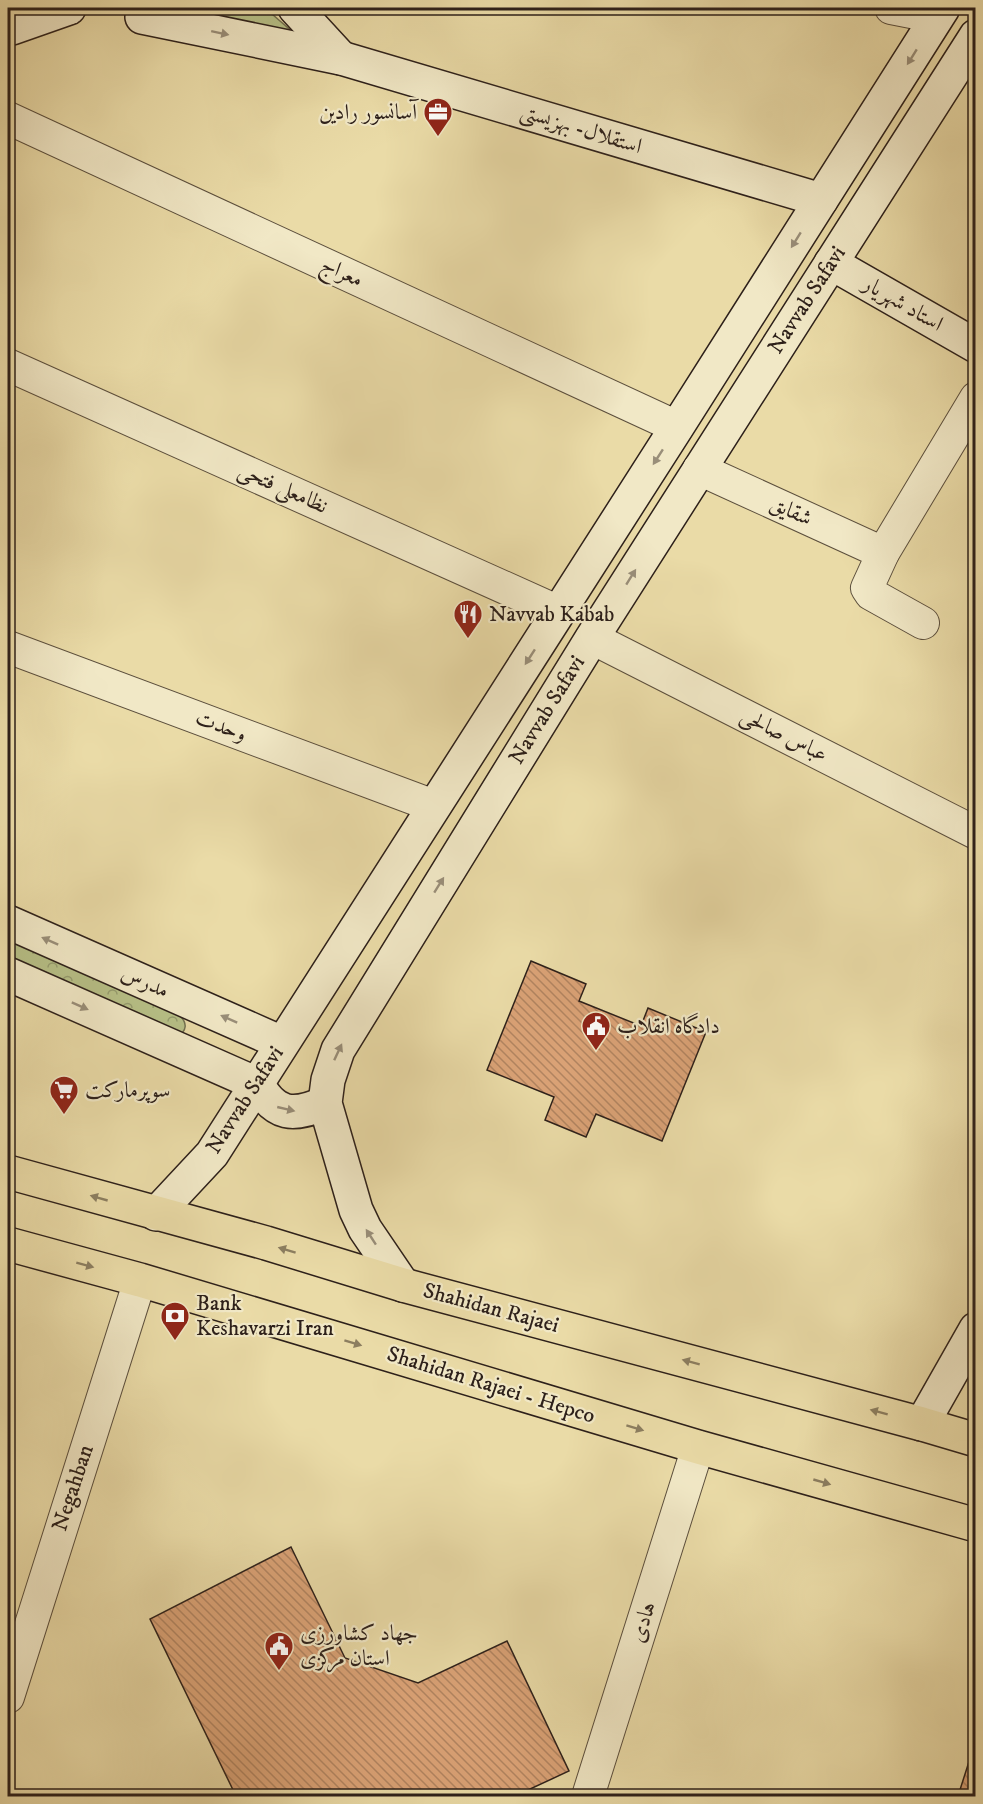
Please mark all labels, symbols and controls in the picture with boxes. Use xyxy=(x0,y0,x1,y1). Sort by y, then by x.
one-way arrow xyxy=(211,29,230,38)
one-way arrow xyxy=(906,49,917,65)
office icon: آسانسور رادین xyxy=(422,96,454,138)
place label: آسانسور رادین xyxy=(319,98,419,126)
street label: استقلال- بهزیستی xyxy=(517,98,645,161)
one-way arrow xyxy=(791,231,802,248)
street label: Navvab Safavi xyxy=(762,241,852,359)
street label: معراج xyxy=(314,251,367,298)
street label: استاد شهریار xyxy=(856,269,948,338)
one-way arrow xyxy=(652,449,663,466)
street label: نظامعلی فتحی xyxy=(233,456,332,522)
street label: شقایق xyxy=(766,490,816,532)
one-way arrow xyxy=(625,568,636,585)
restaurant icon: Navvab Kabab xyxy=(452,598,484,640)
place label: Navvab Kabab xyxy=(489,601,614,628)
one-way arrow xyxy=(525,649,536,665)
street label: Navvab Safavi xyxy=(503,651,591,769)
street label: عباس صالحی xyxy=(735,701,832,769)
street label: وحدت xyxy=(192,704,250,748)
one-way arrow xyxy=(434,877,445,893)
one-way arrow xyxy=(42,936,59,945)
street label: مدرس xyxy=(117,960,173,1004)
one-way arrow xyxy=(72,1002,89,1011)
public building icon: دادگاه انقلاب xyxy=(580,1010,612,1052)
place label: دادگاه انقلاب xyxy=(617,1012,720,1040)
one-way arrow xyxy=(220,1015,237,1024)
street label: Navvab Safavi xyxy=(200,1041,290,1159)
one-way arrow xyxy=(334,1043,343,1060)
supermarket icon: سوپرمارکت xyxy=(48,1074,80,1116)
place label: سوپرمارکت xyxy=(85,1077,170,1104)
one-way arrow xyxy=(277,1105,296,1115)
one-way arrow xyxy=(90,1192,108,1202)
one-way arrow xyxy=(365,1228,376,1245)
one-way arrow xyxy=(278,1245,296,1254)
one-way arrow xyxy=(76,1261,94,1271)
street label: Shahidan Rajaei xyxy=(420,1277,562,1339)
place label: Bank Keshavarzi Iran xyxy=(196,1290,334,1342)
bank icon: Bank Keshavarzi Iran xyxy=(159,1300,191,1342)
one-way arrow xyxy=(344,1339,362,1348)
street label: Shahidan Rajaei - Hepco xyxy=(384,1340,598,1430)
one-way arrow xyxy=(682,1356,700,1366)
one-way arrow xyxy=(870,1407,888,1416)
one-way arrow xyxy=(626,1424,644,1433)
street label: Negahban xyxy=(46,1441,100,1535)
one-way arrow xyxy=(813,1478,831,1487)
street label: هادی xyxy=(624,1598,662,1646)
place label: جهاد کشاورزی استان مرکزی xyxy=(300,1620,418,1673)
public building icon: جهاد کشاورزی استان مرکزی xyxy=(263,1630,295,1672)

